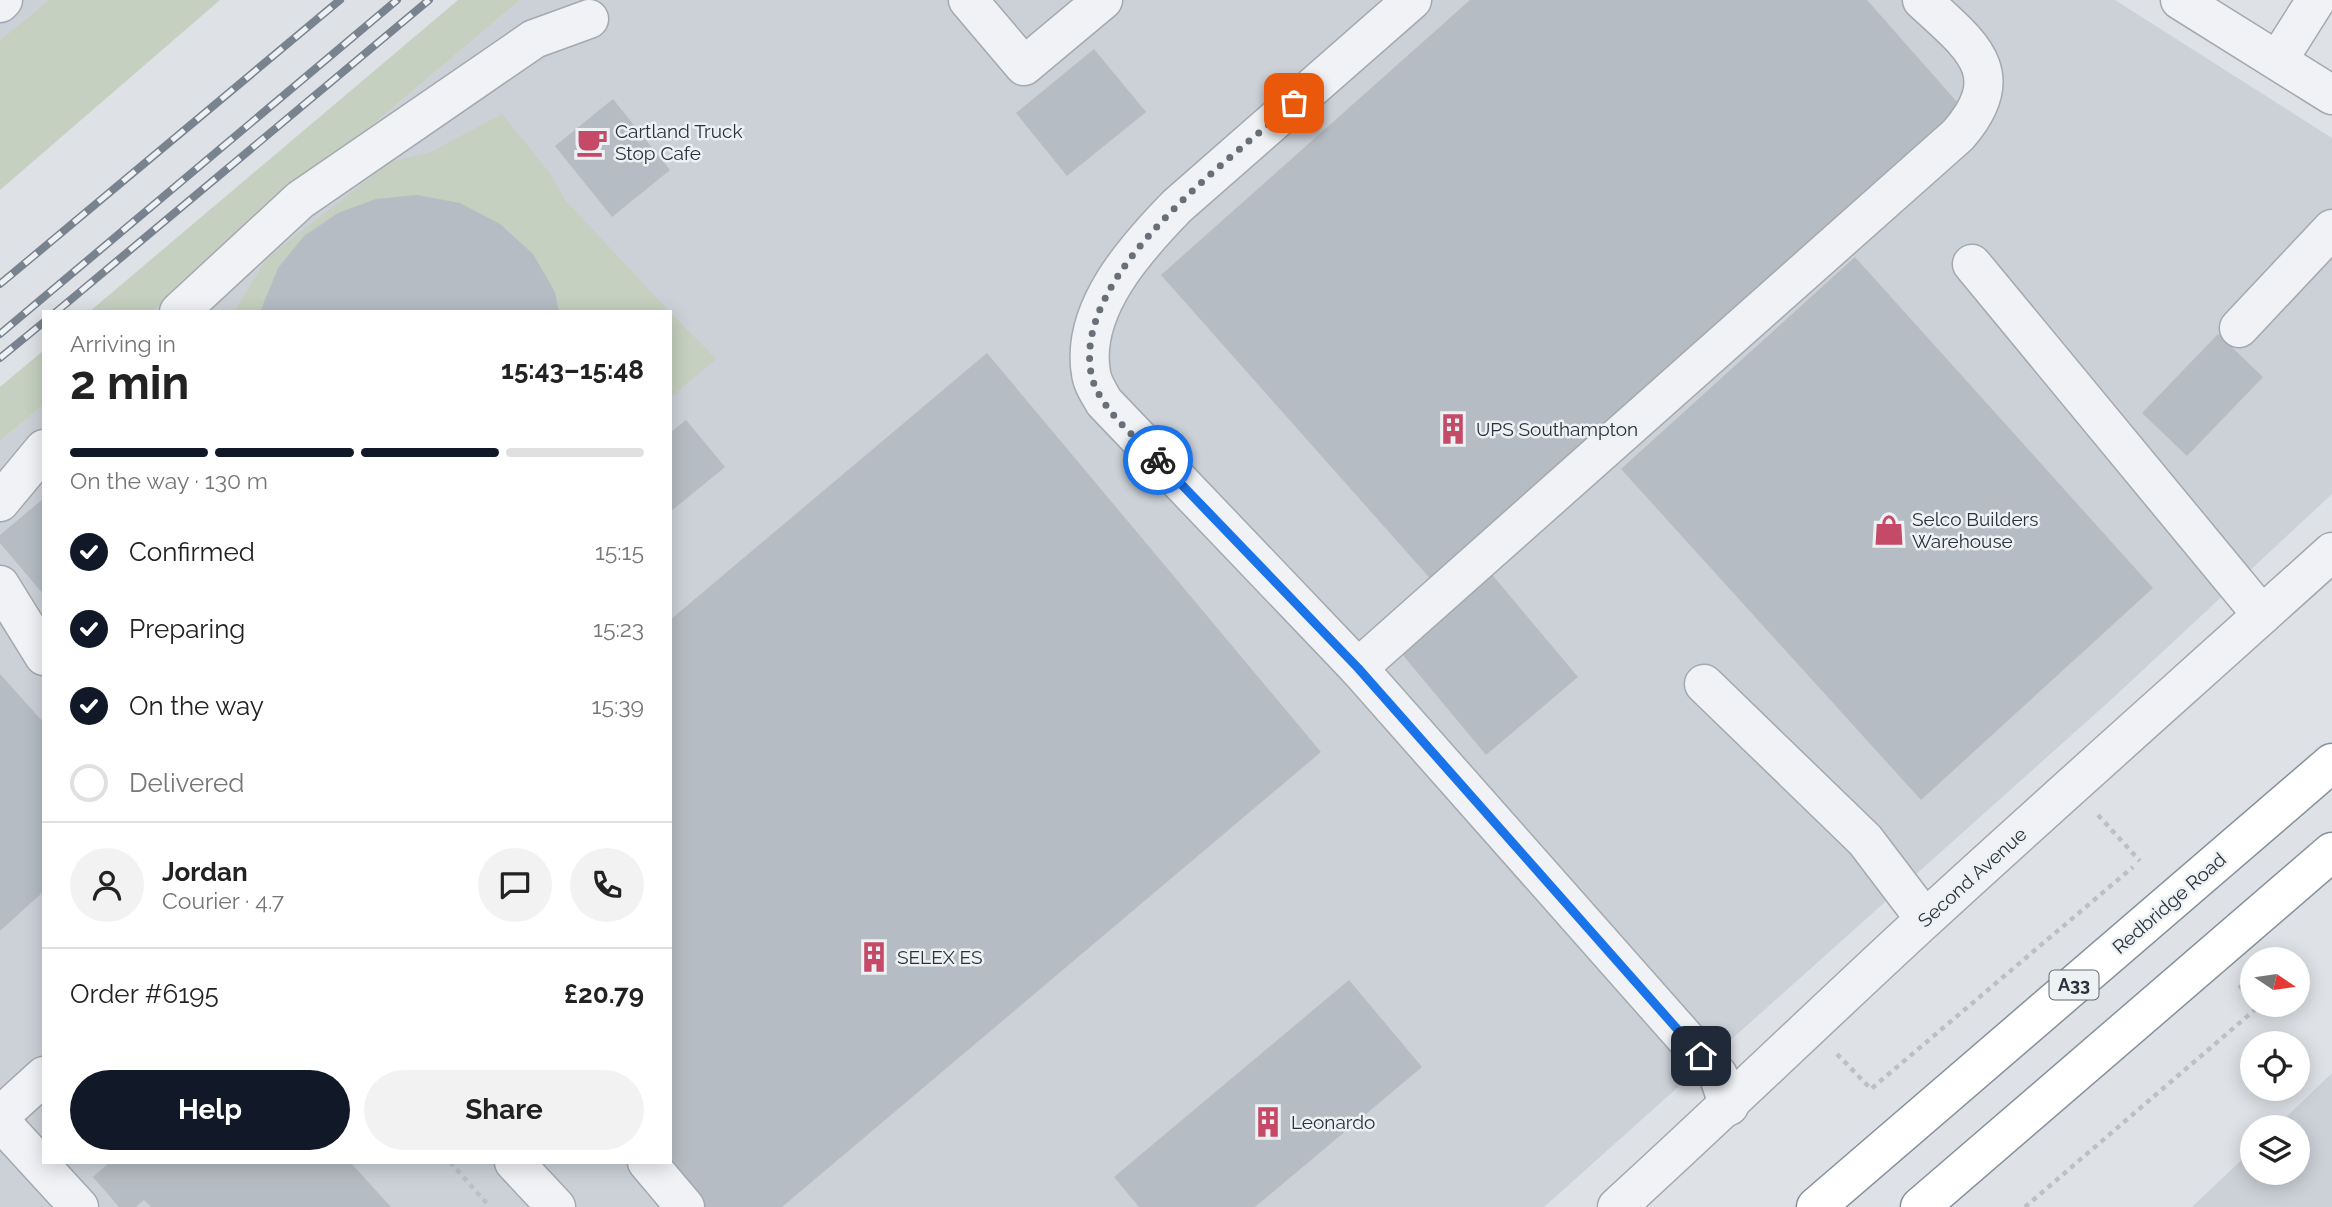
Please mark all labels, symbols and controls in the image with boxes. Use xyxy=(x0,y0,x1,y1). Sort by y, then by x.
pin xyxy=(1264,73,1324,133)
icon: bag xyxy=(1275,84,1313,122)
place label: Cartland Truck Stop Cafe xyxy=(615,120,742,164)
cafe icon: Cartland Truck Stop Cafe xyxy=(575,125,609,159)
text: Arriving in xyxy=(70,330,176,357)
text: 15:43–15:48 xyxy=(501,355,644,385)
text: 2 min xyxy=(70,356,189,410)
building icon: UPS Southampton xyxy=(1436,412,1470,446)
place label: UPS Southampton xyxy=(1476,418,1638,440)
courier xyxy=(1123,425,1193,495)
icon: bike xyxy=(1139,441,1177,479)
text: On the way · 130 m xyxy=(70,467,268,494)
place label: Selco Builders Warehouse xyxy=(1912,508,2038,552)
shop icon: Selco Builders Warehouse xyxy=(1872,513,1906,547)
icon: check xyxy=(70,533,108,571)
text: Confirmed xyxy=(129,537,255,567)
text: 15:15 xyxy=(595,538,644,565)
icon: check xyxy=(70,610,108,648)
text: Preparing xyxy=(129,614,245,644)
text: 15:23 xyxy=(593,615,644,642)
icon: check xyxy=(70,687,108,725)
text: On the way xyxy=(129,691,264,721)
text: 15:39 xyxy=(592,692,644,719)
text: Delivered xyxy=(129,768,244,798)
street label: Second Avenue xyxy=(1913,823,2031,931)
button: person xyxy=(70,848,144,922)
button: chat xyxy=(478,848,552,922)
button: phone xyxy=(570,848,644,922)
street label: Redbridge Road xyxy=(2108,848,2230,958)
text: Jordan xyxy=(162,857,248,887)
text: Courier · 4.7 xyxy=(162,887,284,914)
building icon: SELEX ES xyxy=(857,940,891,974)
place label: SELEX ES xyxy=(897,946,982,968)
north arrow xyxy=(2240,947,2310,1017)
map controls xyxy=(2240,947,2310,1185)
road number: A33 xyxy=(2050,970,2098,1000)
text: Order #6195 xyxy=(70,979,219,1009)
text: £20.79 xyxy=(564,979,644,1009)
pin xyxy=(1671,1026,1731,1086)
button: locate xyxy=(2240,1031,2310,1101)
icon: home xyxy=(1682,1037,1720,1075)
button: Help xyxy=(70,1070,350,1150)
button: Share xyxy=(364,1070,644,1150)
building icon: Leonardo xyxy=(1251,1105,1285,1139)
place label: Leonardo xyxy=(1291,1111,1375,1133)
button: layers xyxy=(2240,1115,2310,1185)

